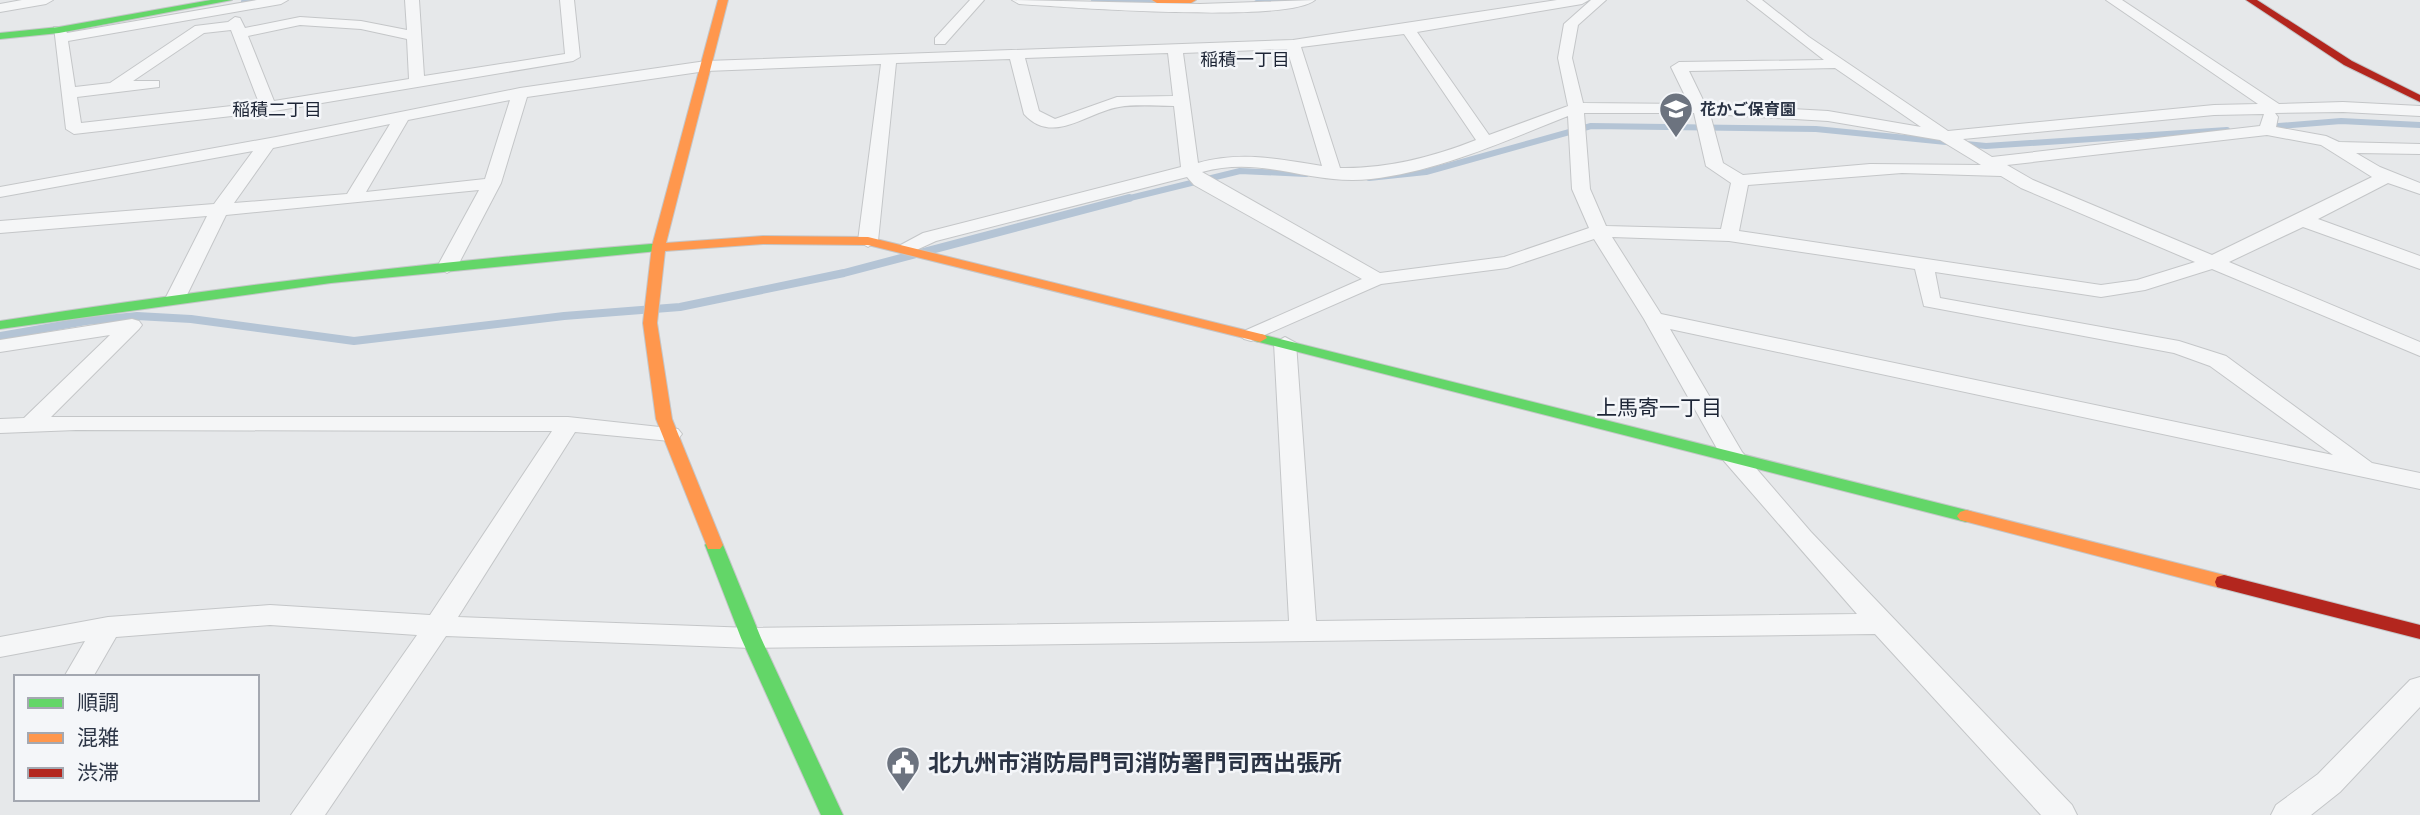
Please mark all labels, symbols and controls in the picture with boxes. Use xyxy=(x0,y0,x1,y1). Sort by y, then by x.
district label: 稲積一丁目 xyxy=(1200,48,1290,70)
school or university icon: 花かご保育園 xyxy=(1657,90,1695,139)
district label: 稲積二丁目 xyxy=(232,98,322,120)
place label: 花かご保育園 xyxy=(1700,99,1796,118)
district label: 上馬寄一丁目 xyxy=(1596,394,1722,419)
legend xyxy=(14,675,259,801)
text: 順調 xyxy=(77,689,119,714)
text: 混雑 xyxy=(77,724,119,749)
public building icon: 北九州市消防局門司消防署門司西出張所 xyxy=(884,744,922,793)
place label: 北九州市消防局門司消防署門司西出張所 xyxy=(928,748,1342,776)
text: 渋滞 xyxy=(77,759,119,784)

